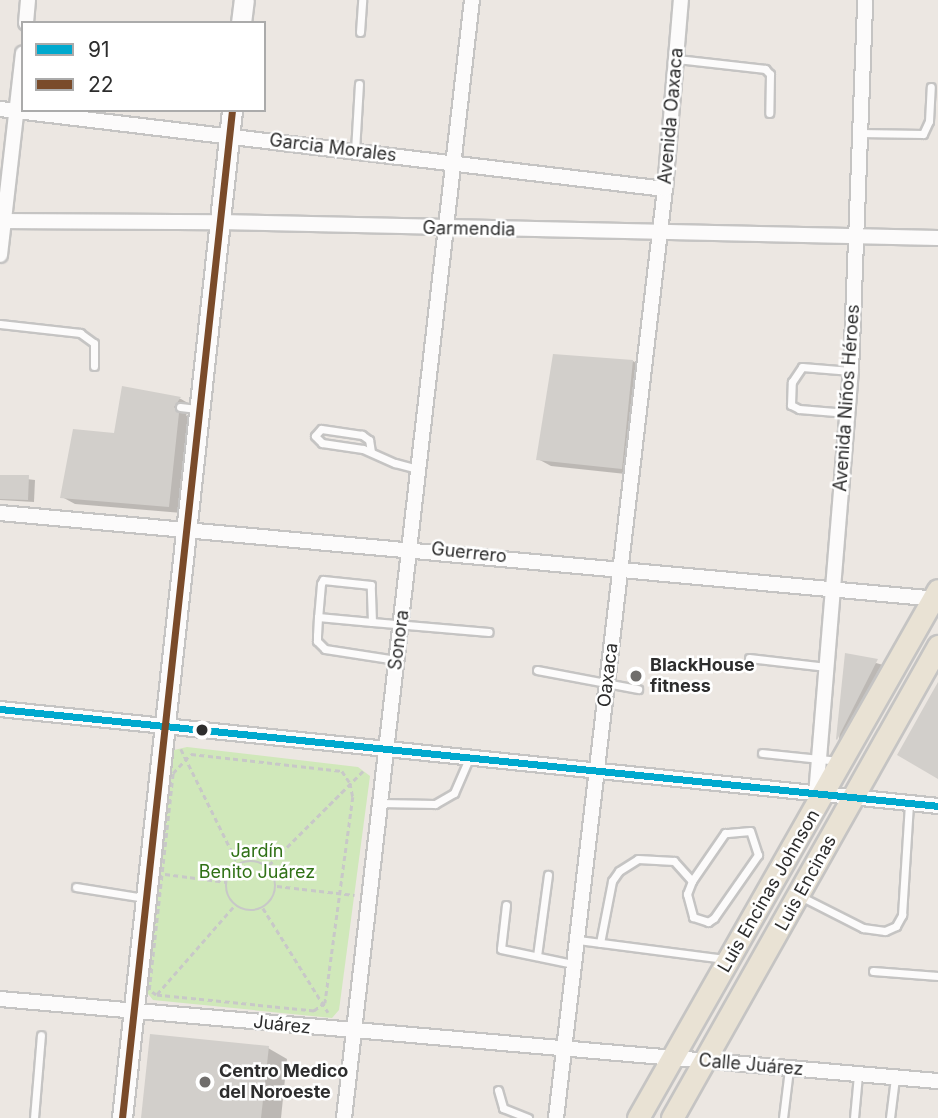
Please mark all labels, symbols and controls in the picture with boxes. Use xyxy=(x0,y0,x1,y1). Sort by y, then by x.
legend xyxy=(21,21,266,112)
text: 91 xyxy=(88,37,110,62)
street label: Avenida Oaxaca xyxy=(654,47,688,185)
text: 22 xyxy=(88,72,114,97)
street label: Garcia Morales xyxy=(268,129,398,167)
street label: Garmendia xyxy=(422,217,516,241)
street label: Avenida Niños Héroes xyxy=(830,304,864,492)
street label: Guerrero xyxy=(430,538,508,568)
street label: Sonora xyxy=(385,609,413,671)
street label: Oaxaca xyxy=(593,642,623,708)
place label: BlackHouse fitness xyxy=(650,655,755,698)
marker: BlackHouse fitness xyxy=(628,668,644,684)
unlabelled marker xyxy=(195,723,209,737)
street label: Luis Encinas Johnson xyxy=(714,806,824,976)
street label: Luis Encinas xyxy=(771,831,841,935)
park label: Jardín Benito Juárez xyxy=(199,841,315,884)
street label: Juárez xyxy=(252,1011,312,1039)
street label: Calle Juárez xyxy=(698,1050,804,1080)
place label: Centro Medico del Noroeste xyxy=(219,1061,348,1104)
marker: Centro Medico del Noroeste xyxy=(197,1074,213,1090)

